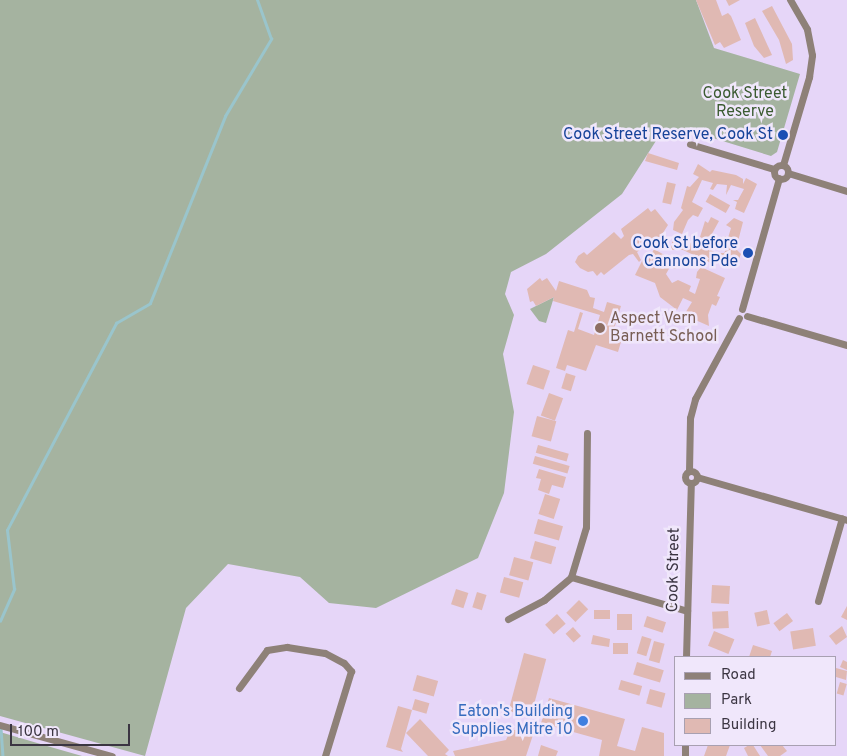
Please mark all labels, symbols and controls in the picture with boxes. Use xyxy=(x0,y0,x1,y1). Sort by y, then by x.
park label: Cook Street Reserve xyxy=(703,84,787,122)
place label: Cook Street Reserve, Cook St xyxy=(563,125,773,145)
marker: Cook Street Reserve, Cook St xyxy=(777,129,789,141)
place label: Cook St before Cannons Pde xyxy=(632,234,738,272)
marker: Cook St before Cannons Pde xyxy=(742,247,754,259)
place label: Aspect Vern Barnett School xyxy=(610,309,718,347)
marker: Aspect Vern Barnett School xyxy=(594,322,606,334)
street label: Cook Street xyxy=(664,527,684,613)
legend xyxy=(674,656,837,746)
text: Road xyxy=(721,666,756,685)
text: Park xyxy=(721,691,752,710)
place label: Eaton's Building Supplies Mitre 10 xyxy=(452,702,573,740)
scale bar xyxy=(12,714,132,746)
marker: Eaton's Building Supplies Mitre 10 xyxy=(577,715,589,727)
text: Building xyxy=(721,716,776,735)
text: 100 m xyxy=(18,723,59,742)

